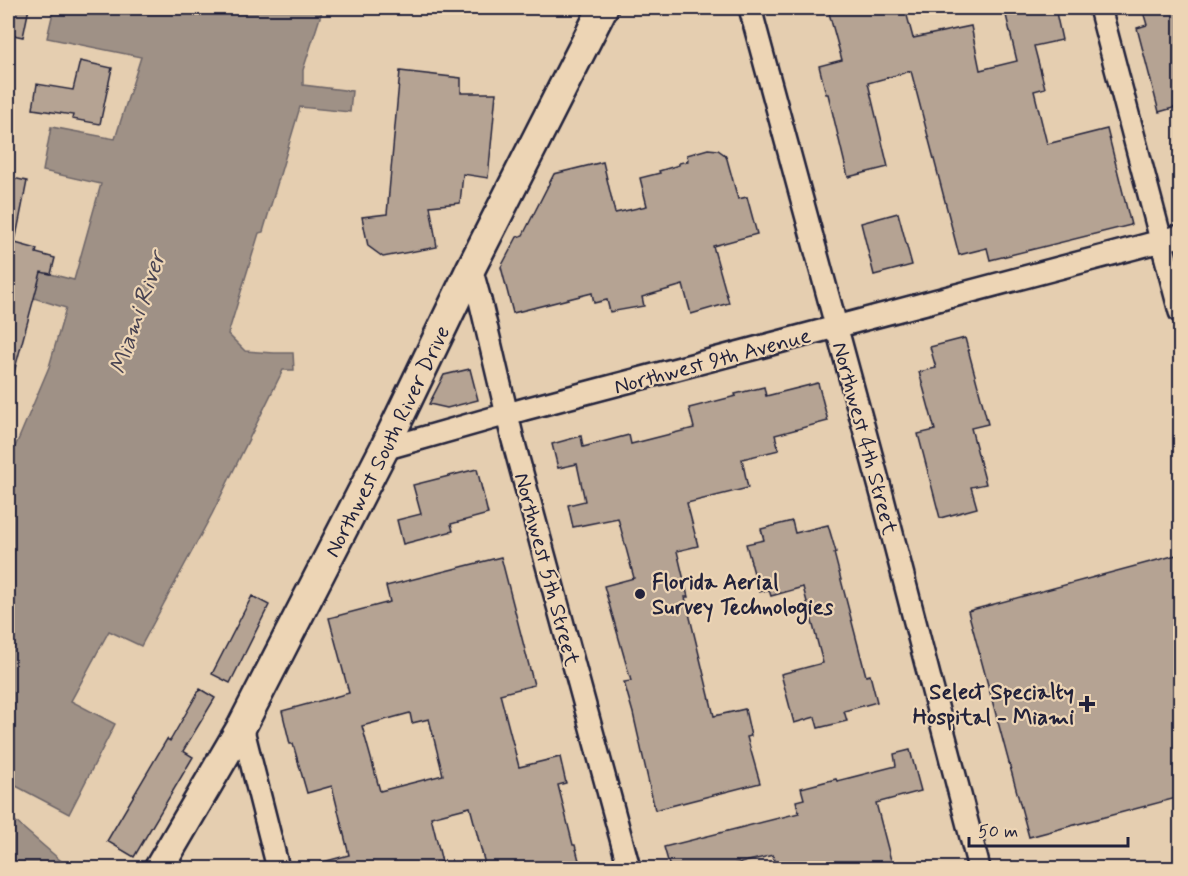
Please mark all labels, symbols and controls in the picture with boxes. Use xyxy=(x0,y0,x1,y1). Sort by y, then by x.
water label: Miami River xyxy=(103,246,175,379)
street label: Northwest South River Drive xyxy=(319,321,457,562)
street label: Northwest 9th Avenue xyxy=(611,322,814,402)
street label: Northwest 4th Street xyxy=(825,339,903,538)
street label: Northwest 5th Street xyxy=(507,470,585,669)
place label: Florida Aerial Survey Technologies xyxy=(652,569,833,625)
marker: Florida Aerial Survey Technologies xyxy=(633,587,647,601)
place label: Select Specialty Hospital - Miami xyxy=(913,679,1074,732)
marker: Select Specialty Hospital - Miami xyxy=(1078,695,1096,713)
scale bar xyxy=(969,810,1128,848)
text: 50 m xyxy=(978,820,1018,844)

